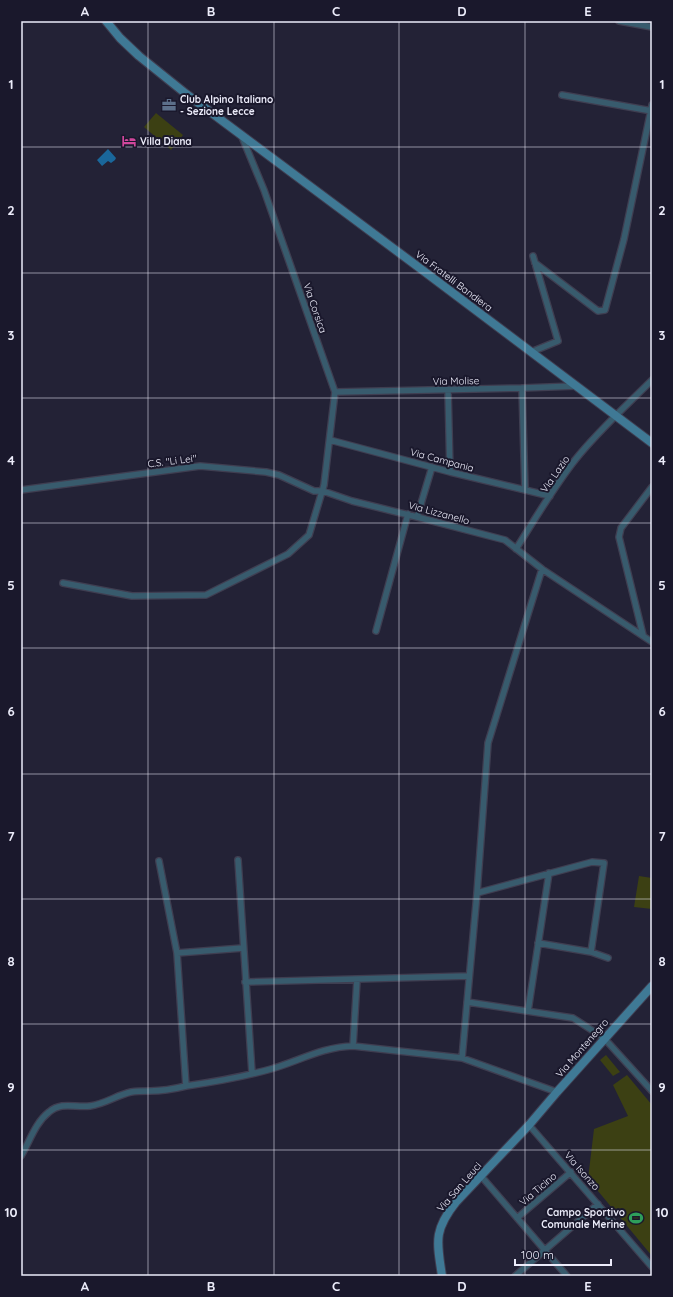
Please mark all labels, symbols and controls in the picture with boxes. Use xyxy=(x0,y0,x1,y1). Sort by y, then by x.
text: A xyxy=(81,3,90,19)
text: B xyxy=(207,3,215,19)
text: C xyxy=(332,3,340,19)
text: D xyxy=(457,3,467,19)
text: E xyxy=(584,3,592,19)
text: 1 xyxy=(8,76,14,92)
text: 1 xyxy=(659,76,665,92)
place label: Club Alpino Italiano - Sezione Lecce xyxy=(180,93,273,118)
office icon: Club Alpino Italiano - Sezione Lecce xyxy=(161,97,177,113)
hotel icon: Villa Diana xyxy=(121,133,137,149)
place label: Villa Diana xyxy=(140,135,192,148)
text: 2 xyxy=(7,202,15,218)
text: 2 xyxy=(658,202,666,218)
street label: Via Fratelli Bandiera xyxy=(413,248,495,314)
street label: Via Corsica xyxy=(300,281,330,335)
text: 3 xyxy=(8,327,15,343)
text: 3 xyxy=(659,327,666,343)
street label: Via Molise xyxy=(433,374,480,388)
street label: Via Campania xyxy=(409,445,475,475)
text: 4 xyxy=(7,452,15,468)
street label: C.S. "Li Lei" xyxy=(147,452,198,470)
text: 4 xyxy=(658,452,666,468)
street label: Via Lazio xyxy=(538,453,572,495)
street label: Via Lizzanello xyxy=(407,499,471,527)
text: 5 xyxy=(7,577,15,593)
text: 5 xyxy=(658,577,666,593)
text: 6 xyxy=(7,703,15,719)
text: 6 xyxy=(658,703,666,719)
text: 7 xyxy=(7,828,15,844)
text: 7 xyxy=(658,828,666,844)
text: 8 xyxy=(7,953,15,969)
text: 8 xyxy=(658,953,666,969)
street label: Via Montenegro xyxy=(553,1016,611,1080)
text: 9 xyxy=(7,1079,15,1095)
text: 9 xyxy=(658,1079,666,1095)
street label: Via Isonzo xyxy=(562,1149,602,1193)
street label: Via San Leuci xyxy=(434,1159,484,1215)
street label: Via Ticino xyxy=(517,1169,559,1209)
text: 10 xyxy=(4,1204,18,1220)
text: 10 xyxy=(655,1204,669,1220)
place label: Campo Sportivo Comunale Merine xyxy=(541,1206,625,1231)
sports icon: Campo Sportivo Comunale Merine xyxy=(628,1210,644,1226)
scale bar xyxy=(515,1241,611,1267)
text: 100 m xyxy=(521,1247,554,1262)
text: A xyxy=(81,1278,90,1294)
text: B xyxy=(207,1278,215,1294)
text: C xyxy=(332,1278,340,1294)
text: D xyxy=(457,1278,467,1294)
text: E xyxy=(584,1278,592,1294)

